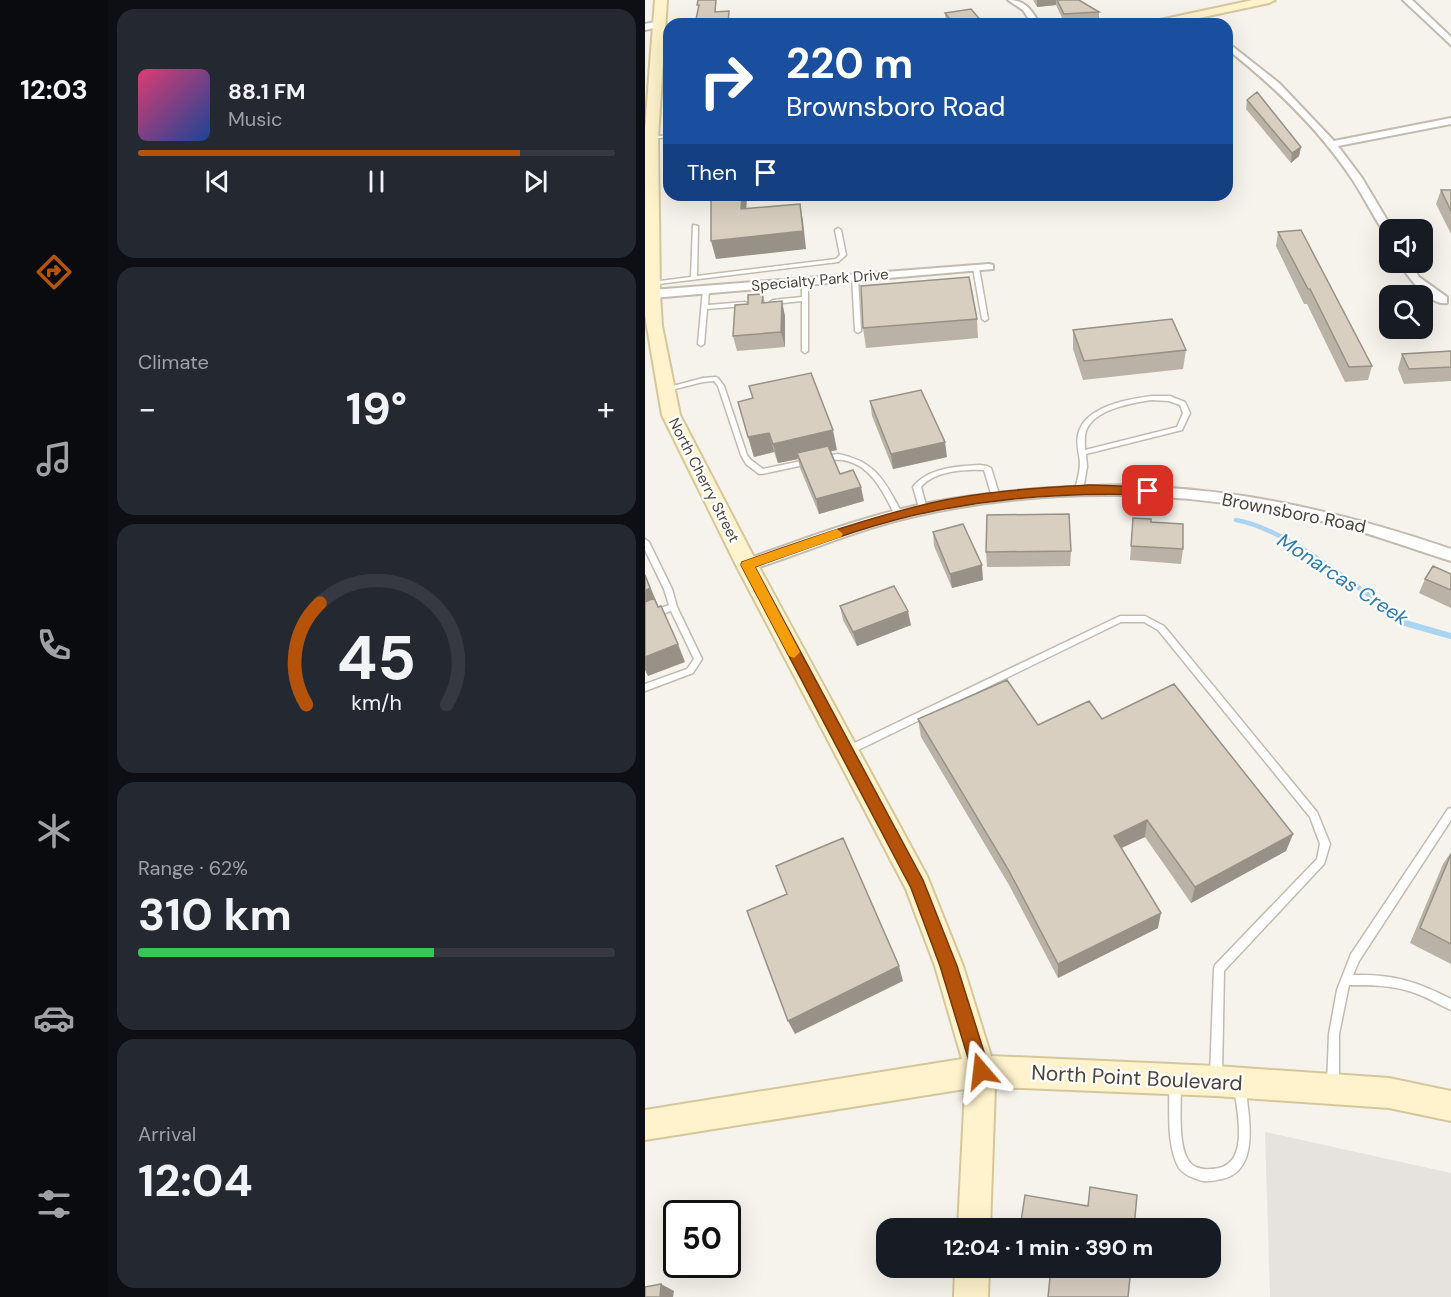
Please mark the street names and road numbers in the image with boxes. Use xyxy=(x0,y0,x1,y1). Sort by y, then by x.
street label: Specialty Park Drive xyxy=(751,264,889,296)
street label: North Cherry Street xyxy=(664,414,744,546)
street label: Brownsboro Road xyxy=(1220,487,1368,539)
street label: North Point Boulevard xyxy=(1031,1058,1243,1098)

